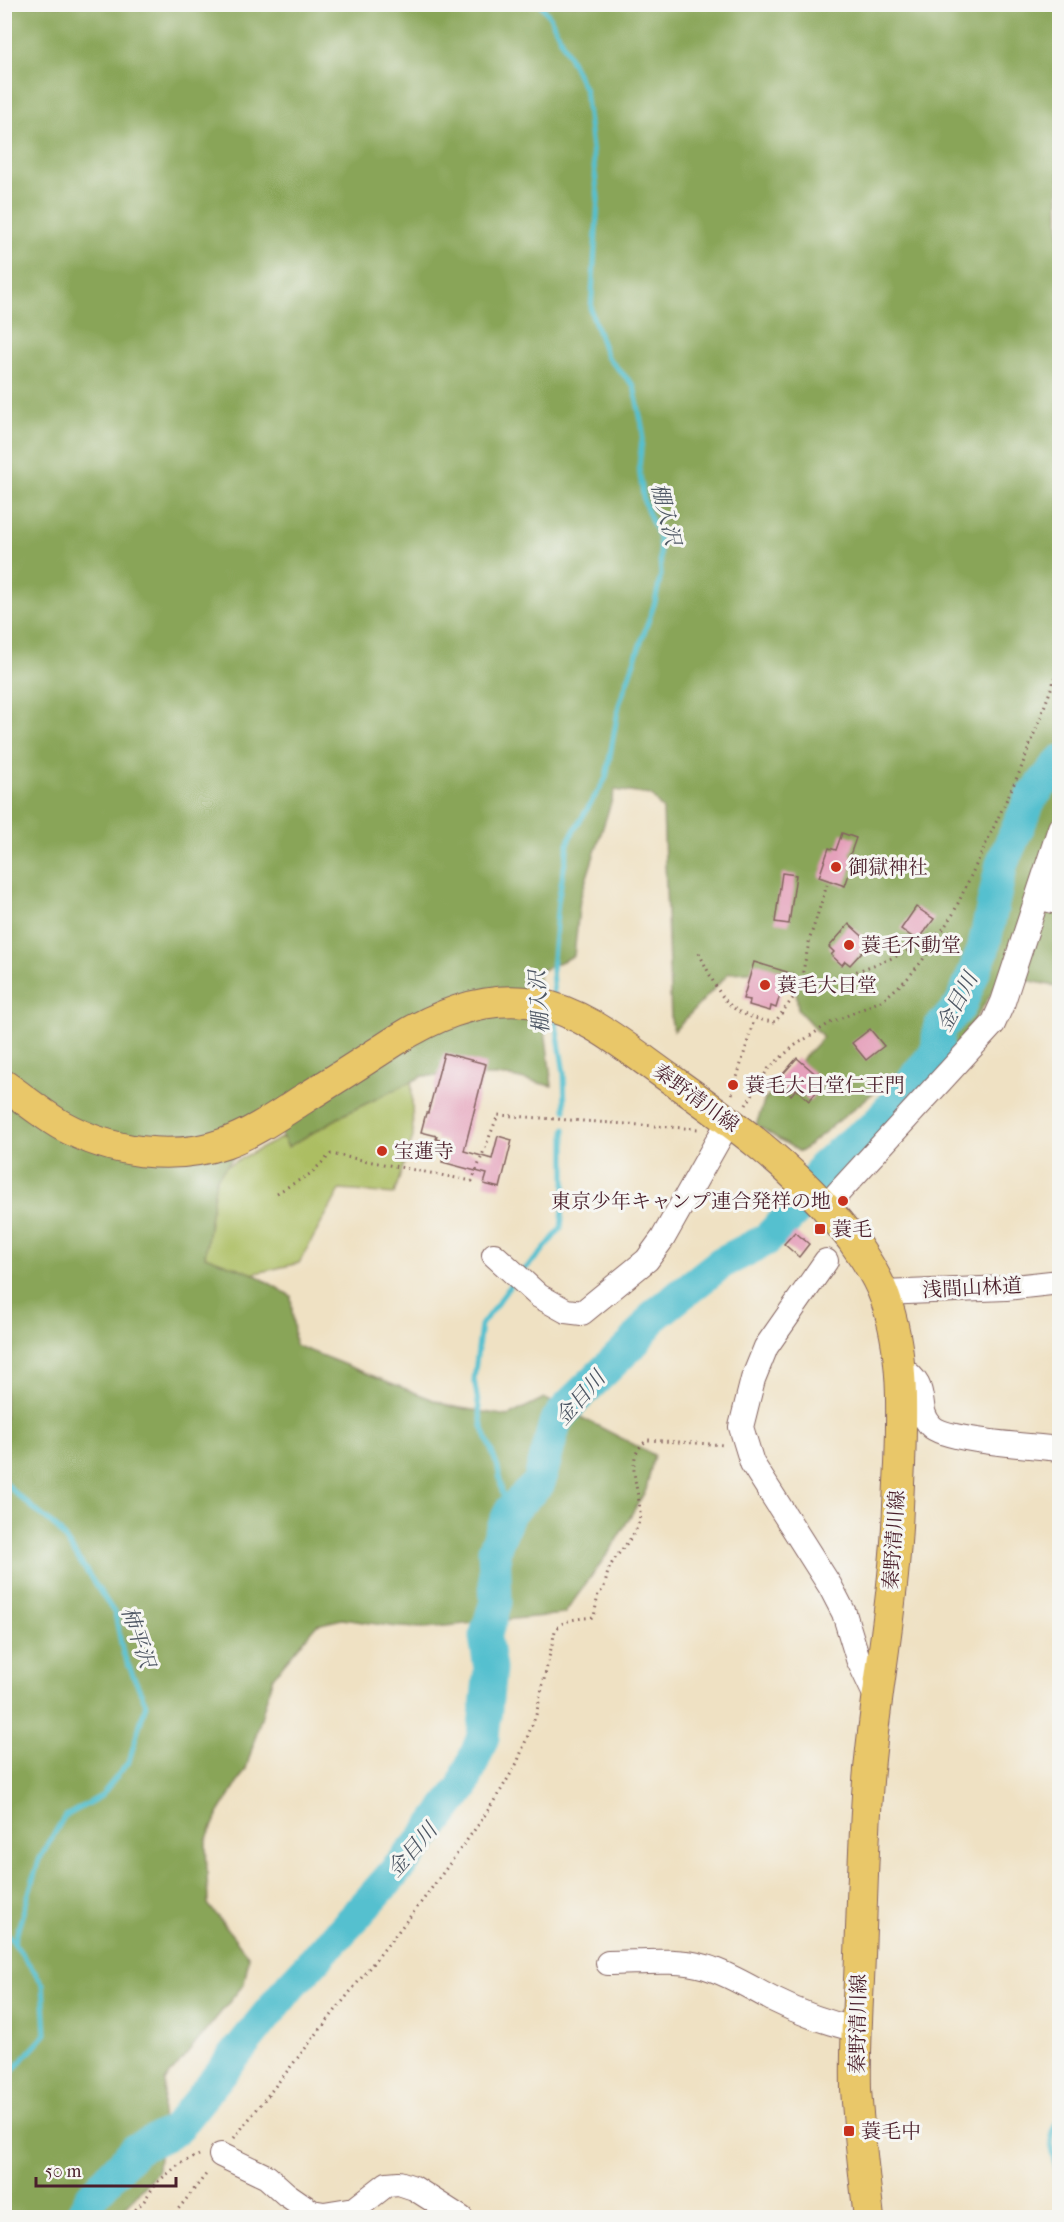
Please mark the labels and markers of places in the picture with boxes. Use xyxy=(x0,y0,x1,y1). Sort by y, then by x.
place label: 御獄神社 xyxy=(848,856,928,879)
marker: 御獄神社 xyxy=(829,860,843,874)
place label: 蓑毛不動堂 xyxy=(861,934,961,957)
marker: 蓑毛不動堂 xyxy=(842,938,856,952)
place label: 蓑毛大日堂 xyxy=(777,974,877,997)
marker: 蓑毛大日堂 xyxy=(758,978,772,992)
place label: 蓑毛大日堂仁王門 xyxy=(745,1074,905,1097)
marker: 蓑毛大日堂仁王門 xyxy=(726,1078,740,1092)
place label: 宝蓮寺 xyxy=(394,1140,454,1163)
marker: 宝蓮寺 xyxy=(375,1144,389,1158)
place label: 東京少年キャンプ連合発祥の地 xyxy=(551,1190,831,1213)
marker: 東京少年キャンプ連合発祥の地 xyxy=(836,1194,850,1208)
place label: 蓑毛 xyxy=(832,1218,872,1241)
marker: 蓑毛 xyxy=(813,1222,827,1236)
place label: 蓑毛中 xyxy=(861,2120,921,2143)
marker: 蓑毛中 xyxy=(842,2124,856,2138)

